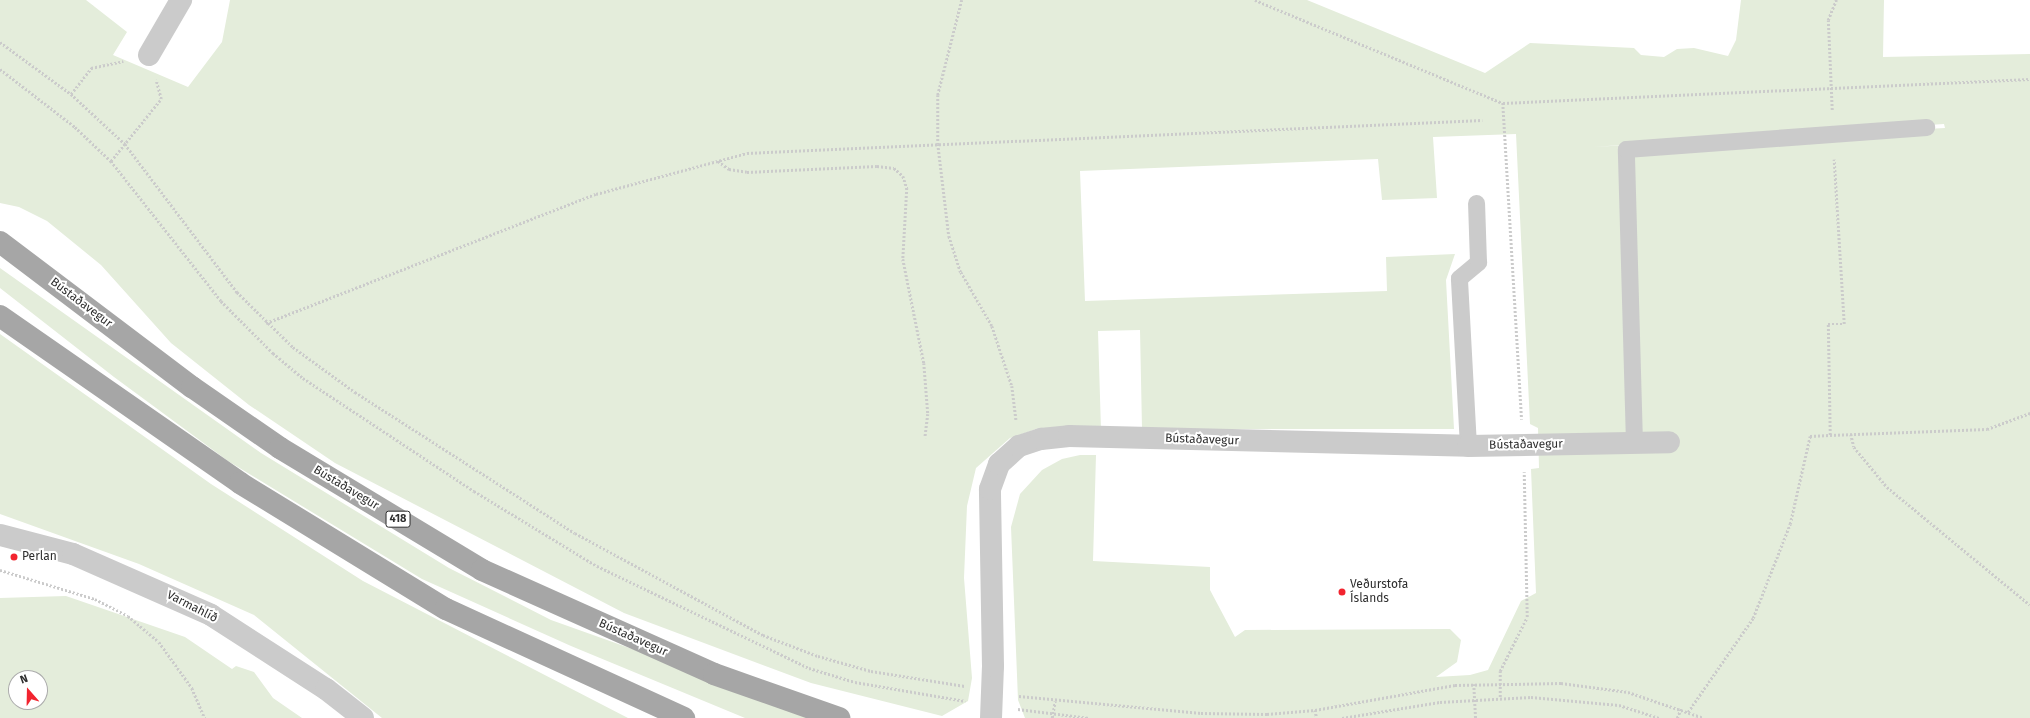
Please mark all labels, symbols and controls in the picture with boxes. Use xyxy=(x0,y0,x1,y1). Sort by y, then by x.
street label: Bústaðavegur xyxy=(47,275,115,331)
street label: Bústaðavegur xyxy=(1165,432,1239,448)
street label: Bústaðavegur xyxy=(1489,437,1563,453)
street label: Bústaðavegur xyxy=(311,463,381,513)
road number: 418 xyxy=(385,510,411,528)
place label: Perlan xyxy=(22,550,57,564)
marker: Perlan xyxy=(9,552,19,562)
place label: Veðurstofa Íslands xyxy=(1350,578,1408,606)
marker: Veðurstofa Íslands xyxy=(1337,587,1347,597)
street label: Varmahlíð xyxy=(164,588,220,626)
street label: Bústaðavegur xyxy=(596,616,670,660)
north arrow xyxy=(8,670,48,710)
text: N xyxy=(18,672,30,687)

